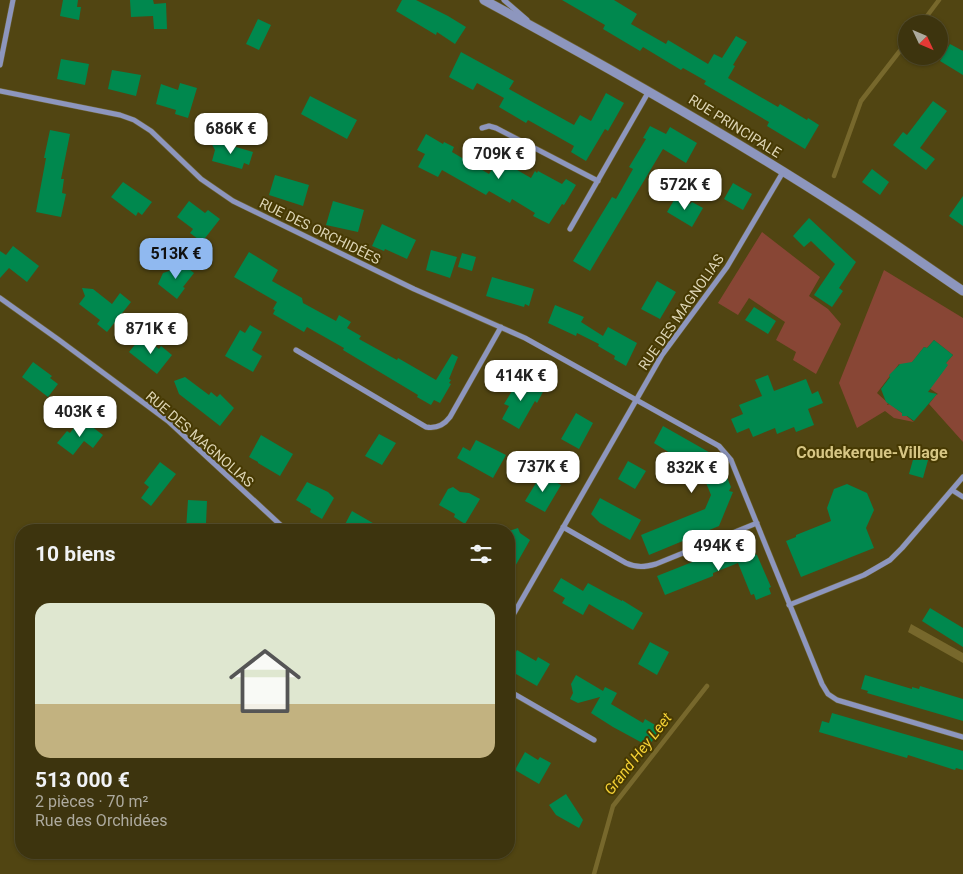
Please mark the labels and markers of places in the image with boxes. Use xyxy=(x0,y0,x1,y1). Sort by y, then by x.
pin: 686K € xyxy=(190,112,272,155)
pin: 709K € xyxy=(458,138,540,180)
pin: 572K € xyxy=(644,168,726,211)
pin: 513K € xyxy=(135,238,217,280)
pin: 871K € xyxy=(110,312,192,355)
pin: 414K € xyxy=(480,360,562,402)
pin: 403K € xyxy=(39,396,121,438)
pin: 737K € xyxy=(502,450,584,493)
pin: 832K € xyxy=(651,452,733,494)
pin: 494K € xyxy=(678,530,760,572)

